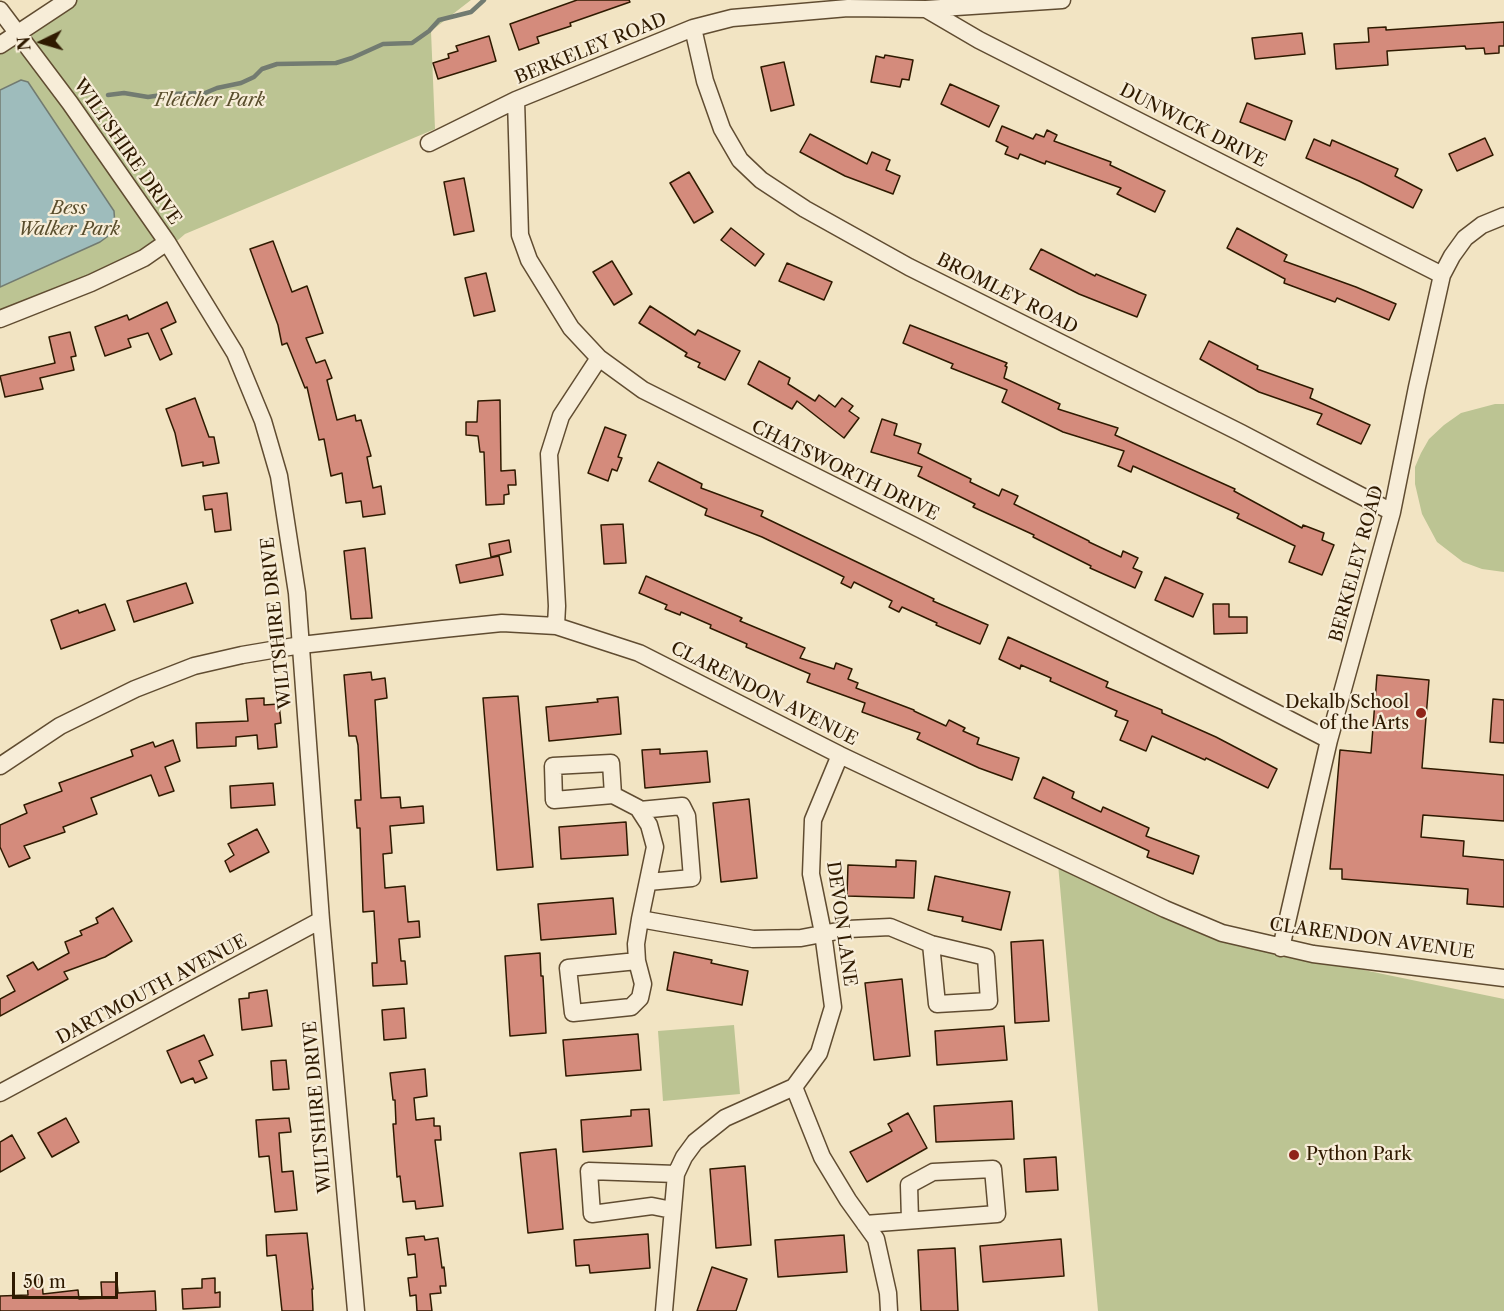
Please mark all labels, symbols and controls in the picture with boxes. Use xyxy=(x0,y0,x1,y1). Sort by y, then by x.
street label: BERKELEY ROAD xyxy=(512,9,670,89)
north arrow xyxy=(12,12,72,72)
text: N xyxy=(14,36,35,51)
street label: WILTSHIRE DRIVE xyxy=(69,75,185,229)
street label: DUNWICK DRIVE xyxy=(1116,80,1270,172)
park label: Fletcher Park xyxy=(155,90,265,112)
park label: Bess Walker Park xyxy=(18,198,120,240)
street label: BROMLEY ROAD xyxy=(933,249,1081,339)
street label: CHATSWORTH DRIVE xyxy=(748,416,942,526)
street label: BERKELEY ROAD xyxy=(1326,483,1388,645)
street label: WILTSHIRE DRIVE xyxy=(257,536,297,710)
street label: CLARENDON AVENUE xyxy=(667,637,861,751)
place label: Dekalb School of the Arts xyxy=(1285,692,1409,734)
marker: Dekalb School of the Arts xyxy=(1414,706,1428,720)
street label: DEVON LANE xyxy=(822,860,860,988)
street label: CLARENDON AVENUE xyxy=(1268,914,1476,964)
street label: DARTMOUTH AVENUE xyxy=(53,931,251,1049)
street label: WILTSHIRE DRIVE xyxy=(300,1020,336,1194)
place label: Python Park xyxy=(1306,1144,1412,1166)
marker: Python Park xyxy=(1287,1148,1301,1162)
scale bar xyxy=(15,1260,122,1298)
text: 50 m xyxy=(23,1271,66,1293)

